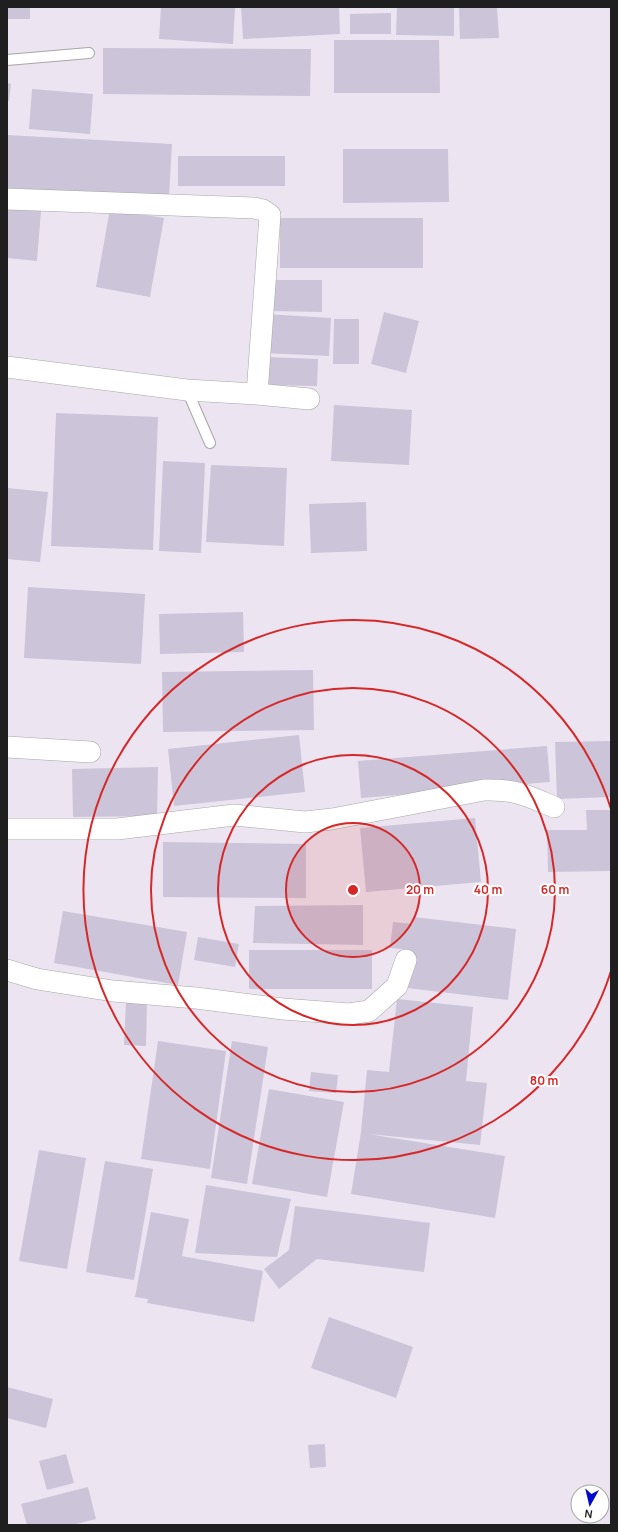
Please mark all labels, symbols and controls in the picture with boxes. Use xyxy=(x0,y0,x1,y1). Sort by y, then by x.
text: 20 m xyxy=(406,881,434,898)
text: 40 m xyxy=(474,881,502,898)
text: 60 m xyxy=(541,881,569,898)
centre of rings xyxy=(346,883,360,897)
text: 80 m xyxy=(530,1072,558,1089)
north arrow xyxy=(570,1484,610,1524)
text: N xyxy=(583,1506,593,1522)

